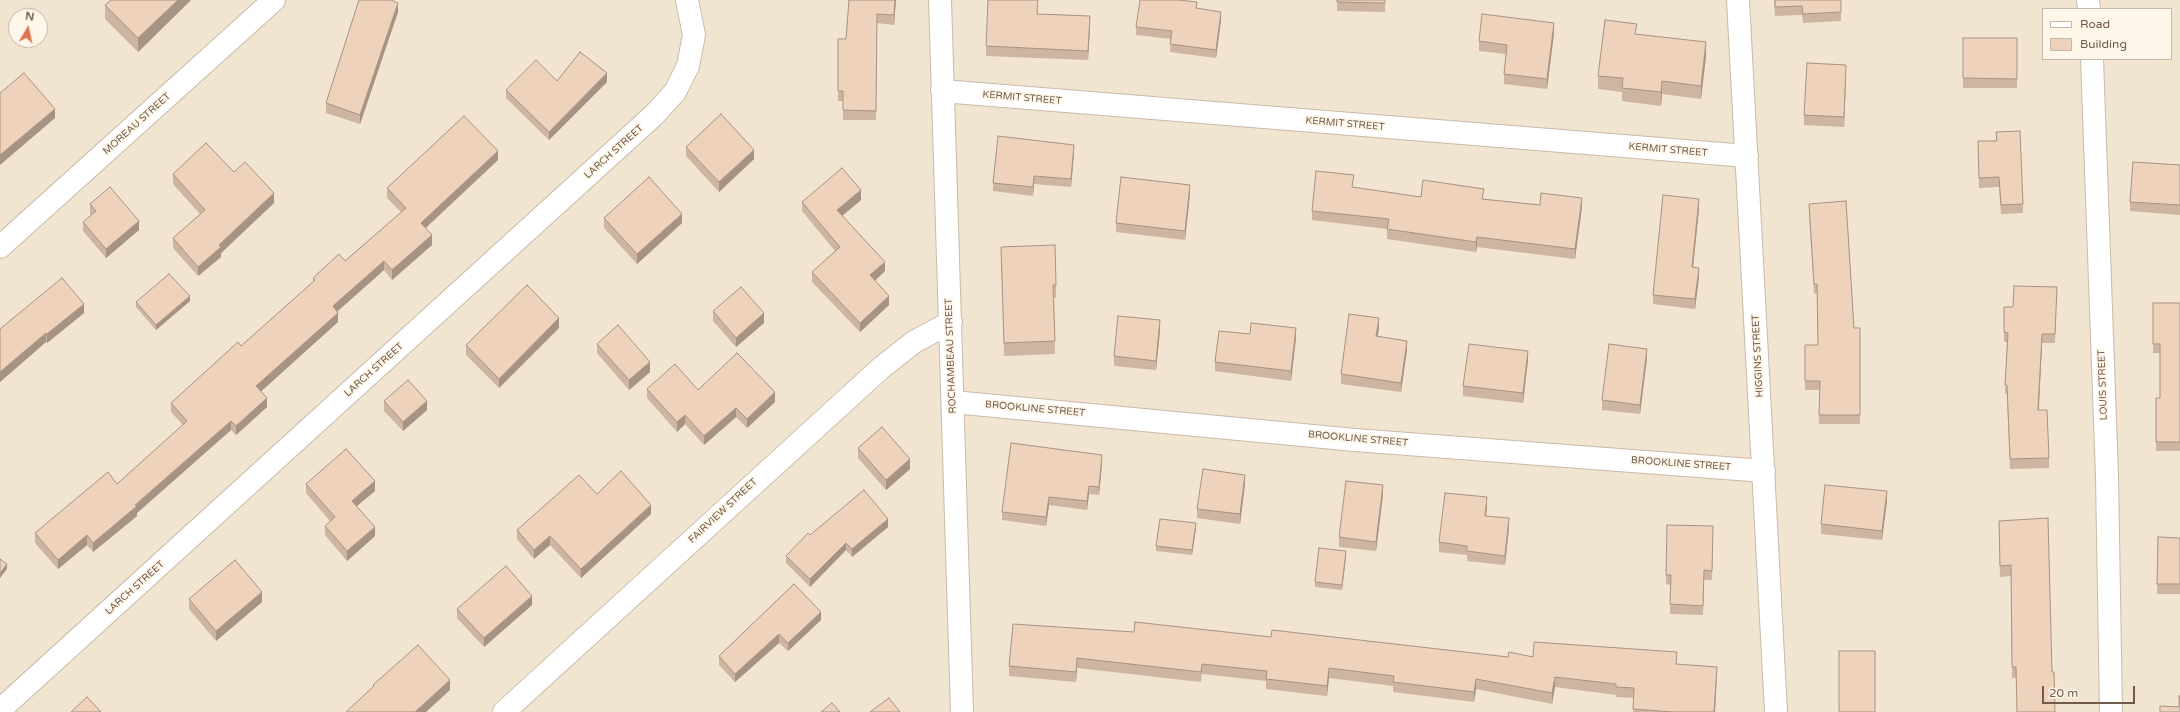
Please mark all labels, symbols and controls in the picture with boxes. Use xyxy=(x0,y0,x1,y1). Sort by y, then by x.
north arrow xyxy=(8,8,48,48)
legend xyxy=(2042,8,2172,60)
text: N xyxy=(24,10,35,24)
text: Road xyxy=(2080,17,2110,31)
text: Building xyxy=(2080,37,2127,51)
street label: KERMIT STREET xyxy=(982,89,1062,107)
street label: MOREAU STREET xyxy=(101,91,173,157)
street label: KERMIT STREET xyxy=(1305,115,1385,133)
street label: LARCH STREET xyxy=(582,122,646,182)
street label: KERMIT STREET xyxy=(1628,141,1708,159)
street label: ROCHAMBEAU STREET xyxy=(943,298,959,414)
street label: HIGGINS STREET xyxy=(1750,314,1766,398)
street label: LARCH STREET xyxy=(342,340,406,400)
street label: LOUIS STREET xyxy=(2096,349,2110,421)
street label: BROOKLINE STREET xyxy=(984,399,1086,419)
street label: BROOKLINE STREET xyxy=(1307,429,1409,449)
street label: BROOKLINE STREET xyxy=(1630,455,1732,473)
street label: FAIRVIEW STREET xyxy=(686,476,760,546)
street label: LARCH STREET xyxy=(103,558,167,618)
scale bar xyxy=(2044,678,2137,704)
text: 20 m xyxy=(2049,686,2078,700)

